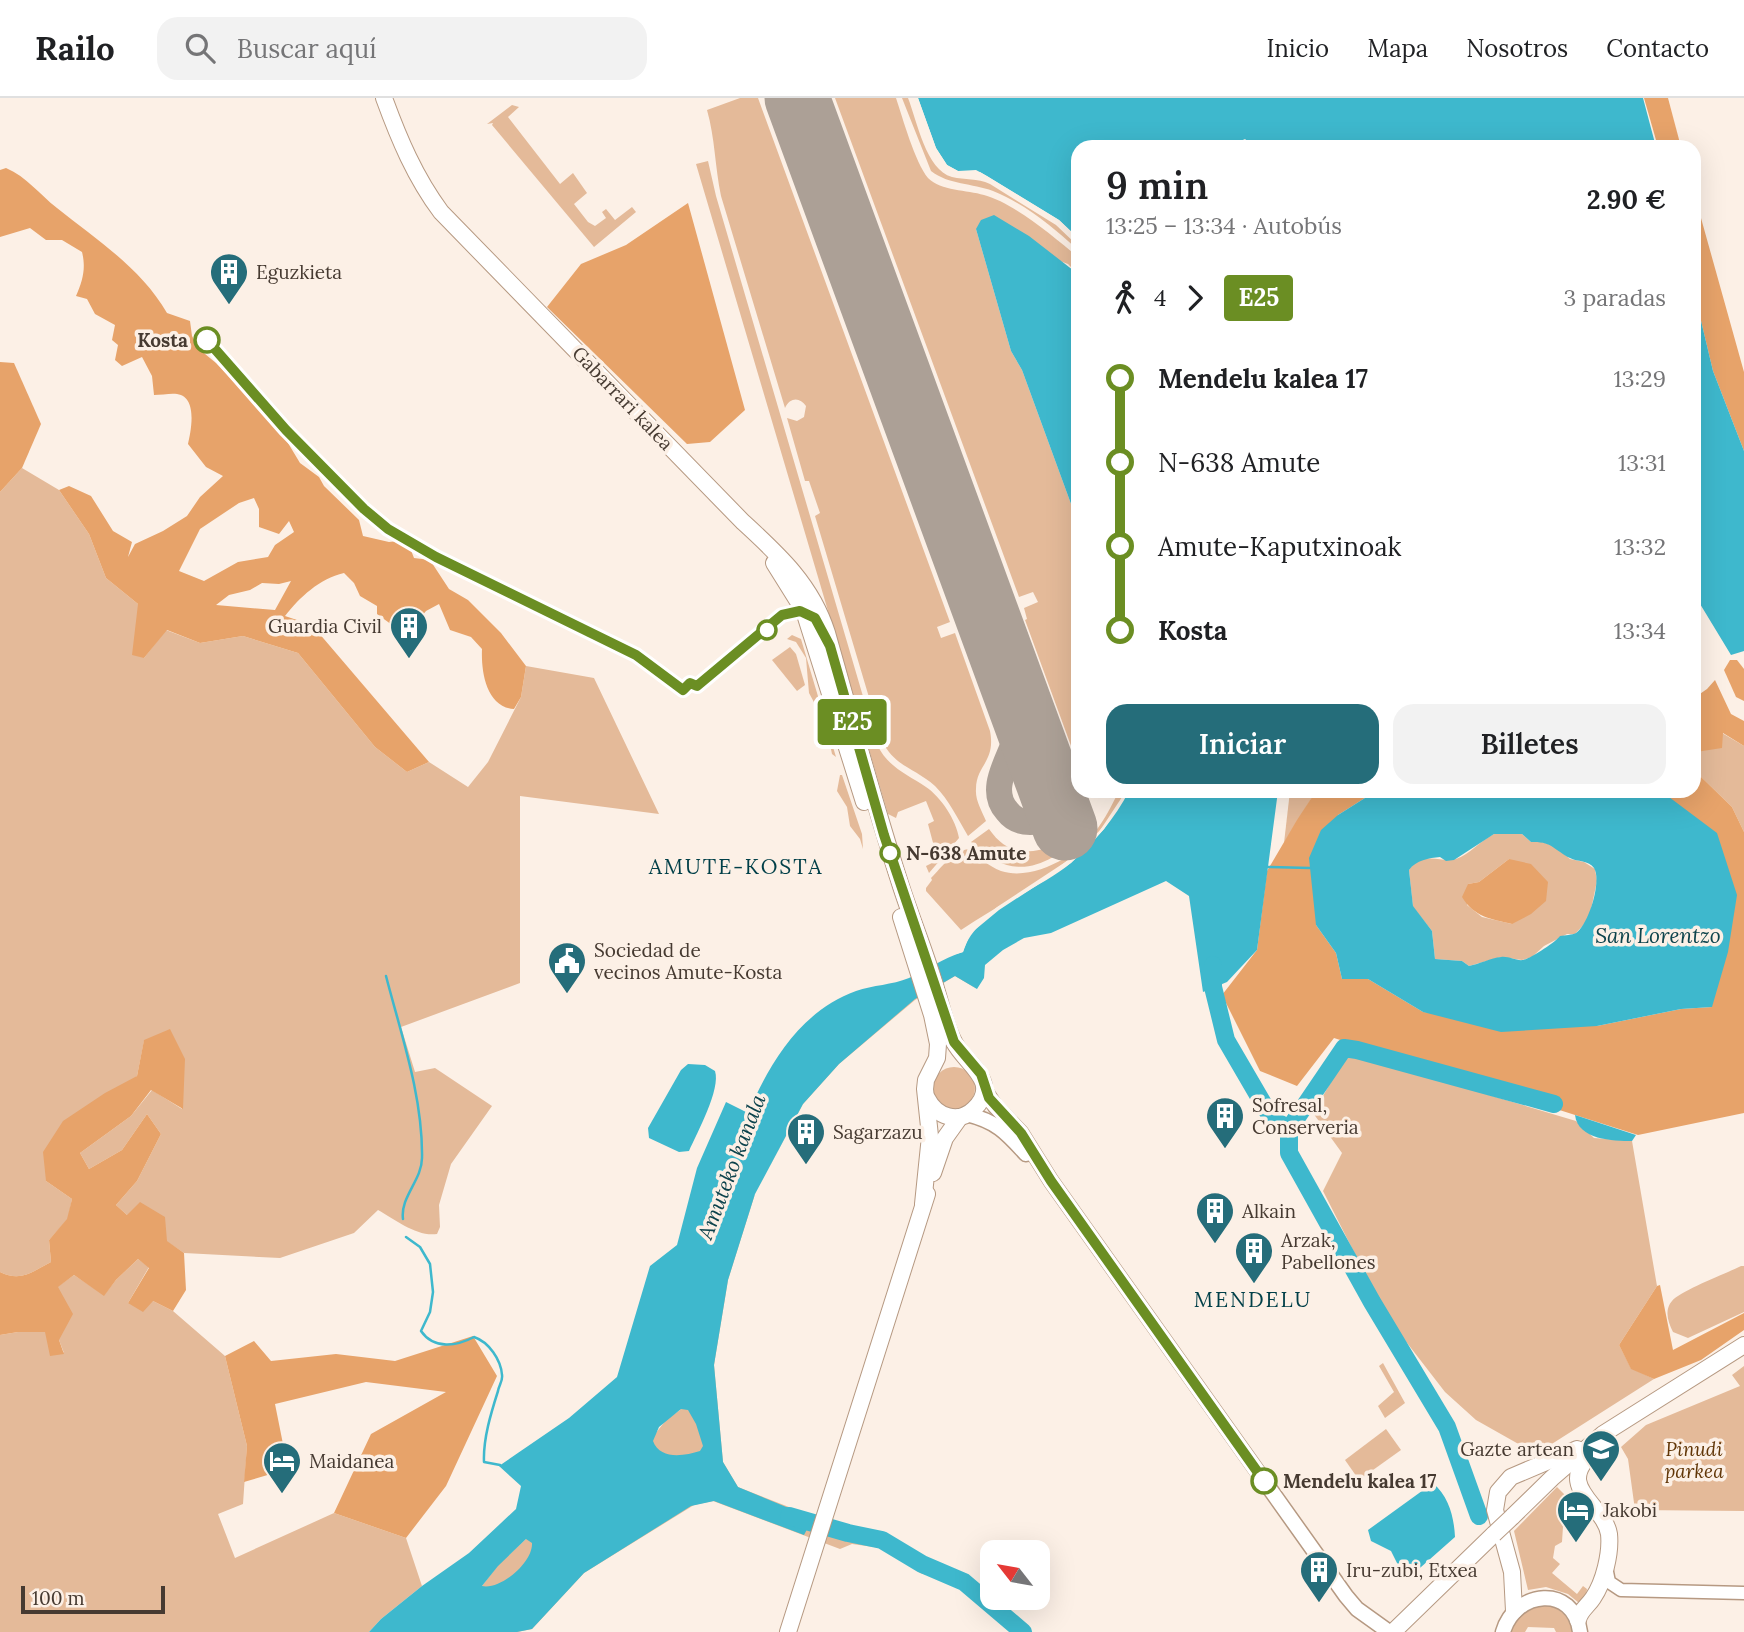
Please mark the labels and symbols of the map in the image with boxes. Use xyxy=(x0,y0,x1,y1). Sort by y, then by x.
building icon: Eguzkieta xyxy=(208,251,250,306)
place label: Eguzkieta xyxy=(256,260,342,284)
marker: Kosta xyxy=(194,327,220,353)
place label: Kosta xyxy=(137,328,188,352)
street label: Gabarrari kalea xyxy=(567,341,679,455)
building icon: Guardia Civil xyxy=(388,605,430,660)
place label: Guardia Civil xyxy=(268,614,382,638)
unlabelled marker xyxy=(757,620,777,640)
line badge: E25 xyxy=(812,699,892,745)
place label: N-638 Amute xyxy=(906,841,1026,865)
marker: N-638 Amute xyxy=(880,843,900,863)
district label: AMUTE-KOSTA xyxy=(648,853,823,880)
water label: San Lorentzo xyxy=(1595,922,1721,949)
place label: Sociedad de vecinos Amute-Kosta xyxy=(594,938,782,984)
public building icon: Sociedad de vecinos Amute-Kosta xyxy=(546,940,588,995)
water label: Amuteko kanala xyxy=(691,1090,772,1244)
place label: Sofresal, Conserveria xyxy=(1252,1093,1359,1139)
building icon: Sofresal, Conserveria xyxy=(1204,1095,1246,1150)
building icon: Sagarzazu xyxy=(785,1111,827,1166)
place label: Sagarzazu xyxy=(833,1120,923,1144)
building icon: Alkain xyxy=(1194,1190,1236,1245)
place label: Alkain xyxy=(1241,1199,1296,1223)
place label: Arzak, Pabellones xyxy=(1280,1228,1376,1274)
building icon: Arzak, Pabellones xyxy=(1233,1230,1275,1285)
district label: MENDELU xyxy=(1194,1286,1312,1313)
school or university icon: Gazte artean xyxy=(1580,1428,1622,1483)
place label: Gazte artean xyxy=(1460,1437,1574,1461)
park label: Pinudi parkea xyxy=(1664,1437,1724,1483)
hotel icon: Maidanea xyxy=(261,1440,303,1495)
place label: Maidanea xyxy=(309,1449,395,1473)
marker: Mendelu kalea 17 xyxy=(1251,1468,1277,1494)
place label: Mendelu kalea 17 xyxy=(1283,1469,1437,1493)
hotel icon: Jakobi xyxy=(1555,1489,1597,1544)
place label: Jakobi xyxy=(1602,1498,1657,1522)
north arrow xyxy=(980,1540,1050,1610)
building icon: Iru-zubi, Etxea xyxy=(1298,1549,1340,1604)
place label: Iru-zubi, Etxea xyxy=(1346,1558,1478,1582)
scale bar xyxy=(21,1583,164,1615)

